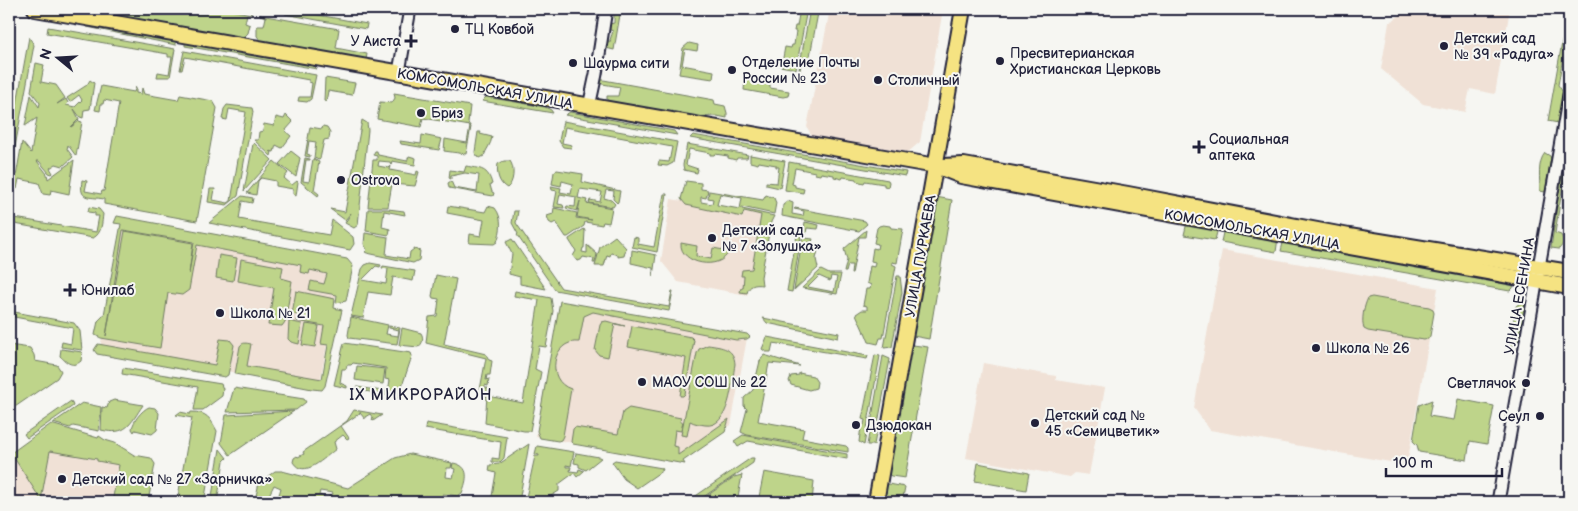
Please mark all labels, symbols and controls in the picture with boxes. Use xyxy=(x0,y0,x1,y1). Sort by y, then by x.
place label: ТЦ Ковбой xyxy=(465,21,534,38)
marker: ТЦ Ковбой xyxy=(449,23,461,35)
place label: Детский сад № 39 «Радуга» xyxy=(1454,30,1554,63)
north arrow xyxy=(32,32,82,82)
place label: У Аиста xyxy=(350,33,402,50)
marker: У Аиста xyxy=(405,35,417,47)
marker: Детский сад № 39 «Радуга» xyxy=(1438,40,1450,52)
place label: Пресвитерианская Христианская Церковь xyxy=(1010,45,1161,78)
text: N xyxy=(36,47,56,62)
place label: Отделение Почты России № 23 xyxy=(742,54,860,87)
place label: Шаурма сити xyxy=(583,55,669,72)
marker: Пресвитерианская Христианская Церковь xyxy=(994,55,1006,67)
marker: Шаурма сити xyxy=(567,57,579,69)
marker: Отделение Почты России № 23 xyxy=(726,64,738,76)
street label: КОМСОМОЛЬСКАЯ УЛИЦА xyxy=(396,65,574,112)
place label: Столичный xyxy=(888,72,960,89)
marker: Столичный xyxy=(872,74,884,86)
place label: Бриз xyxy=(431,105,463,122)
marker: Бриз xyxy=(415,107,427,119)
place label: Социальная аптека xyxy=(1209,131,1289,164)
marker: Социальная аптека xyxy=(1193,141,1205,153)
place label: Ostrova xyxy=(351,172,400,189)
marker: Ostrova xyxy=(335,174,347,186)
street label: УЛИЦА ПУРКАЕВА xyxy=(901,193,940,319)
street label: КОМСОМОЛЬСКАЯ УЛИЦА xyxy=(1163,206,1341,253)
place label: Детский сад № 7 «Золушка» xyxy=(722,222,822,255)
marker: Детский сад № 7 «Золушка» xyxy=(706,232,718,244)
street label: УЛИЦА ЕСЕНИНА xyxy=(1501,236,1538,356)
place label: Юнилаб xyxy=(81,282,135,299)
marker: Юнилаб xyxy=(63,283,77,297)
place label: Школа № 21 xyxy=(230,305,310,322)
marker: Школа № 21 xyxy=(214,307,226,319)
place label: Школа № 26 xyxy=(1326,340,1410,357)
marker: Школа № 26 xyxy=(1310,342,1322,354)
place label: МАОУ СОШ № 22 xyxy=(652,374,768,391)
place label: Светлячок xyxy=(1447,375,1517,392)
marker: МАОУ СОШ № 22 xyxy=(636,376,648,388)
marker: Светлячок xyxy=(1520,377,1532,389)
district label: IX МИКРОРАЙОН xyxy=(349,386,493,405)
place label: Детский сад № 45 «Семицветик» xyxy=(1045,407,1160,440)
place label: Сеул xyxy=(1498,408,1530,425)
marker: Сеул xyxy=(1534,410,1546,422)
place label: Дзюдокан xyxy=(866,417,932,434)
marker: Детский сад № 45 «Семицветик» xyxy=(1029,417,1041,429)
marker: Дзюдокан xyxy=(850,419,862,431)
scale bar xyxy=(1386,446,1502,478)
text: 100 m xyxy=(1393,454,1433,473)
place label: Детский сад № 27 «Зарничка» xyxy=(72,471,272,488)
marker: Детский сад № 27 «Зарничка» xyxy=(56,473,68,485)

